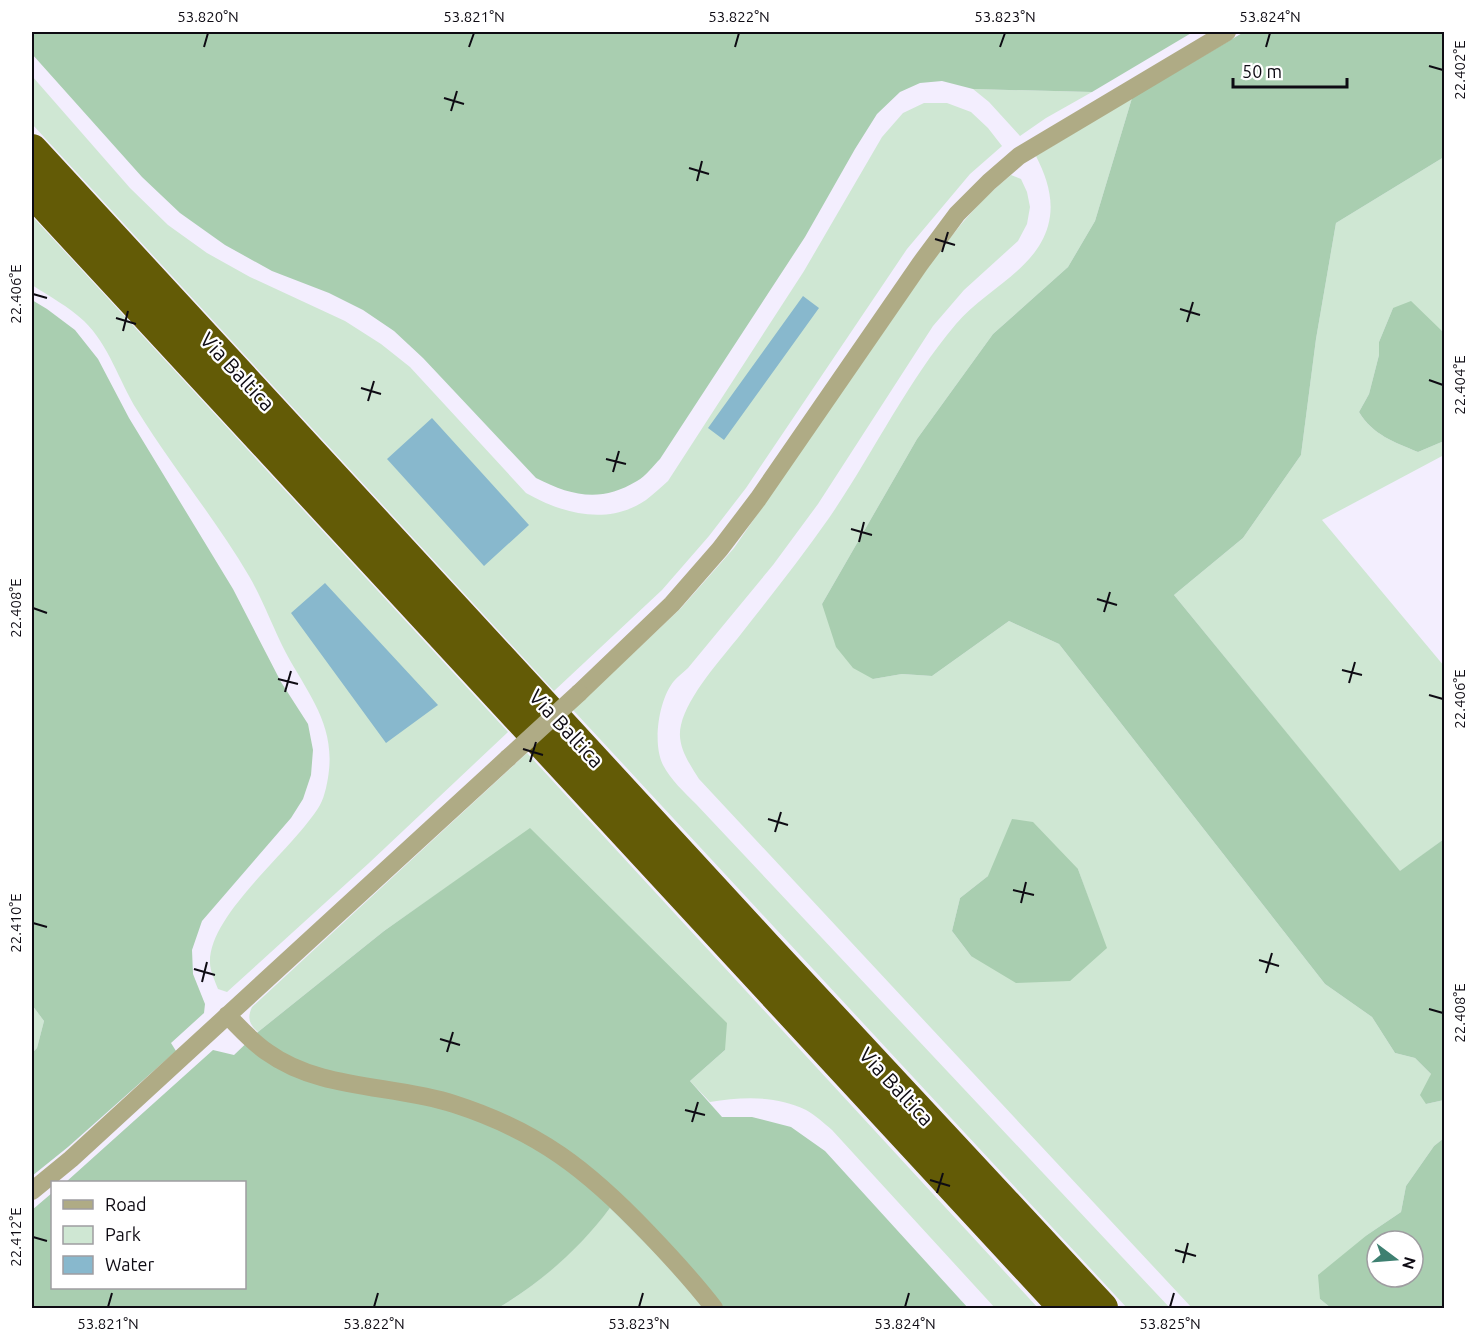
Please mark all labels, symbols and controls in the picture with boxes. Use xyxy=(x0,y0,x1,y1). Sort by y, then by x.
text: 53.820°N xyxy=(177,8,239,25)
text: 53.821°N xyxy=(443,8,505,25)
text: 53.822°N xyxy=(708,8,770,25)
text: 53.823°N xyxy=(974,8,1036,25)
text: 53.824°N xyxy=(1239,8,1301,25)
text: 22.402°E xyxy=(1451,40,1468,100)
scale bar xyxy=(1233,51,1347,89)
text: 50 m xyxy=(1242,61,1282,81)
text: 22.406°E xyxy=(7,264,24,324)
street label: Via Baltica xyxy=(195,327,280,415)
text: 22.404°E xyxy=(1451,355,1468,415)
text: 22.408°E xyxy=(7,578,24,638)
text: 22.406°E xyxy=(1451,669,1468,729)
street label: Via Baltica xyxy=(524,684,609,772)
text: 22.410°E xyxy=(7,893,24,953)
text: 22.408°E xyxy=(1451,983,1468,1043)
street label: Via Baltica xyxy=(854,1042,939,1130)
legend xyxy=(51,1181,246,1289)
text: Road xyxy=(105,1194,147,1214)
text: 22.412°E xyxy=(7,1207,24,1267)
text: Park xyxy=(105,1224,141,1244)
north arrow xyxy=(1365,1229,1425,1289)
text: Water xyxy=(105,1254,155,1274)
text: N xyxy=(1399,1255,1420,1271)
text: 53.821°N xyxy=(77,1315,139,1332)
text: 53.822°N xyxy=(343,1315,405,1332)
text: 53.823°N xyxy=(608,1315,670,1332)
text: 53.824°N xyxy=(874,1315,936,1332)
text: 53.825°N xyxy=(1139,1315,1201,1332)

